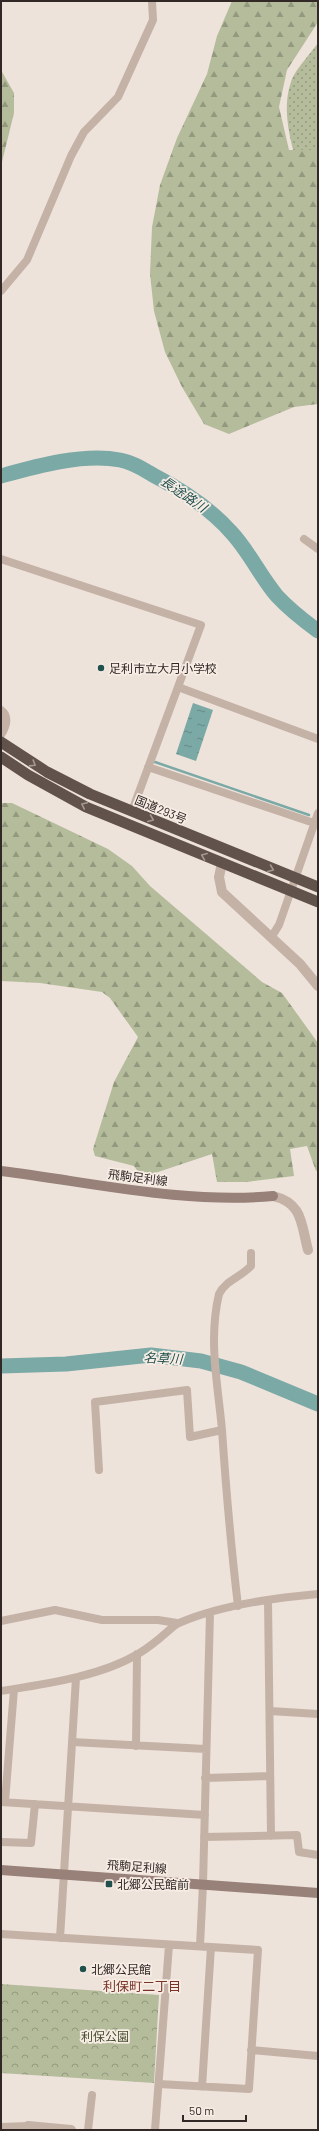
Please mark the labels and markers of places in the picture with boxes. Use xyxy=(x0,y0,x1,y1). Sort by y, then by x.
place label: 足利市立大月小学校 xyxy=(109,661,217,675)
marker: 足利市立大月小学校 xyxy=(96,663,106,673)
place label: 北郷公民館前 xyxy=(117,1877,189,1891)
marker: 北郷公民館前 xyxy=(104,1879,114,1889)
place label: 北郷公民館 xyxy=(91,1962,151,1976)
marker: 北郷公民館 xyxy=(78,1964,88,1974)

